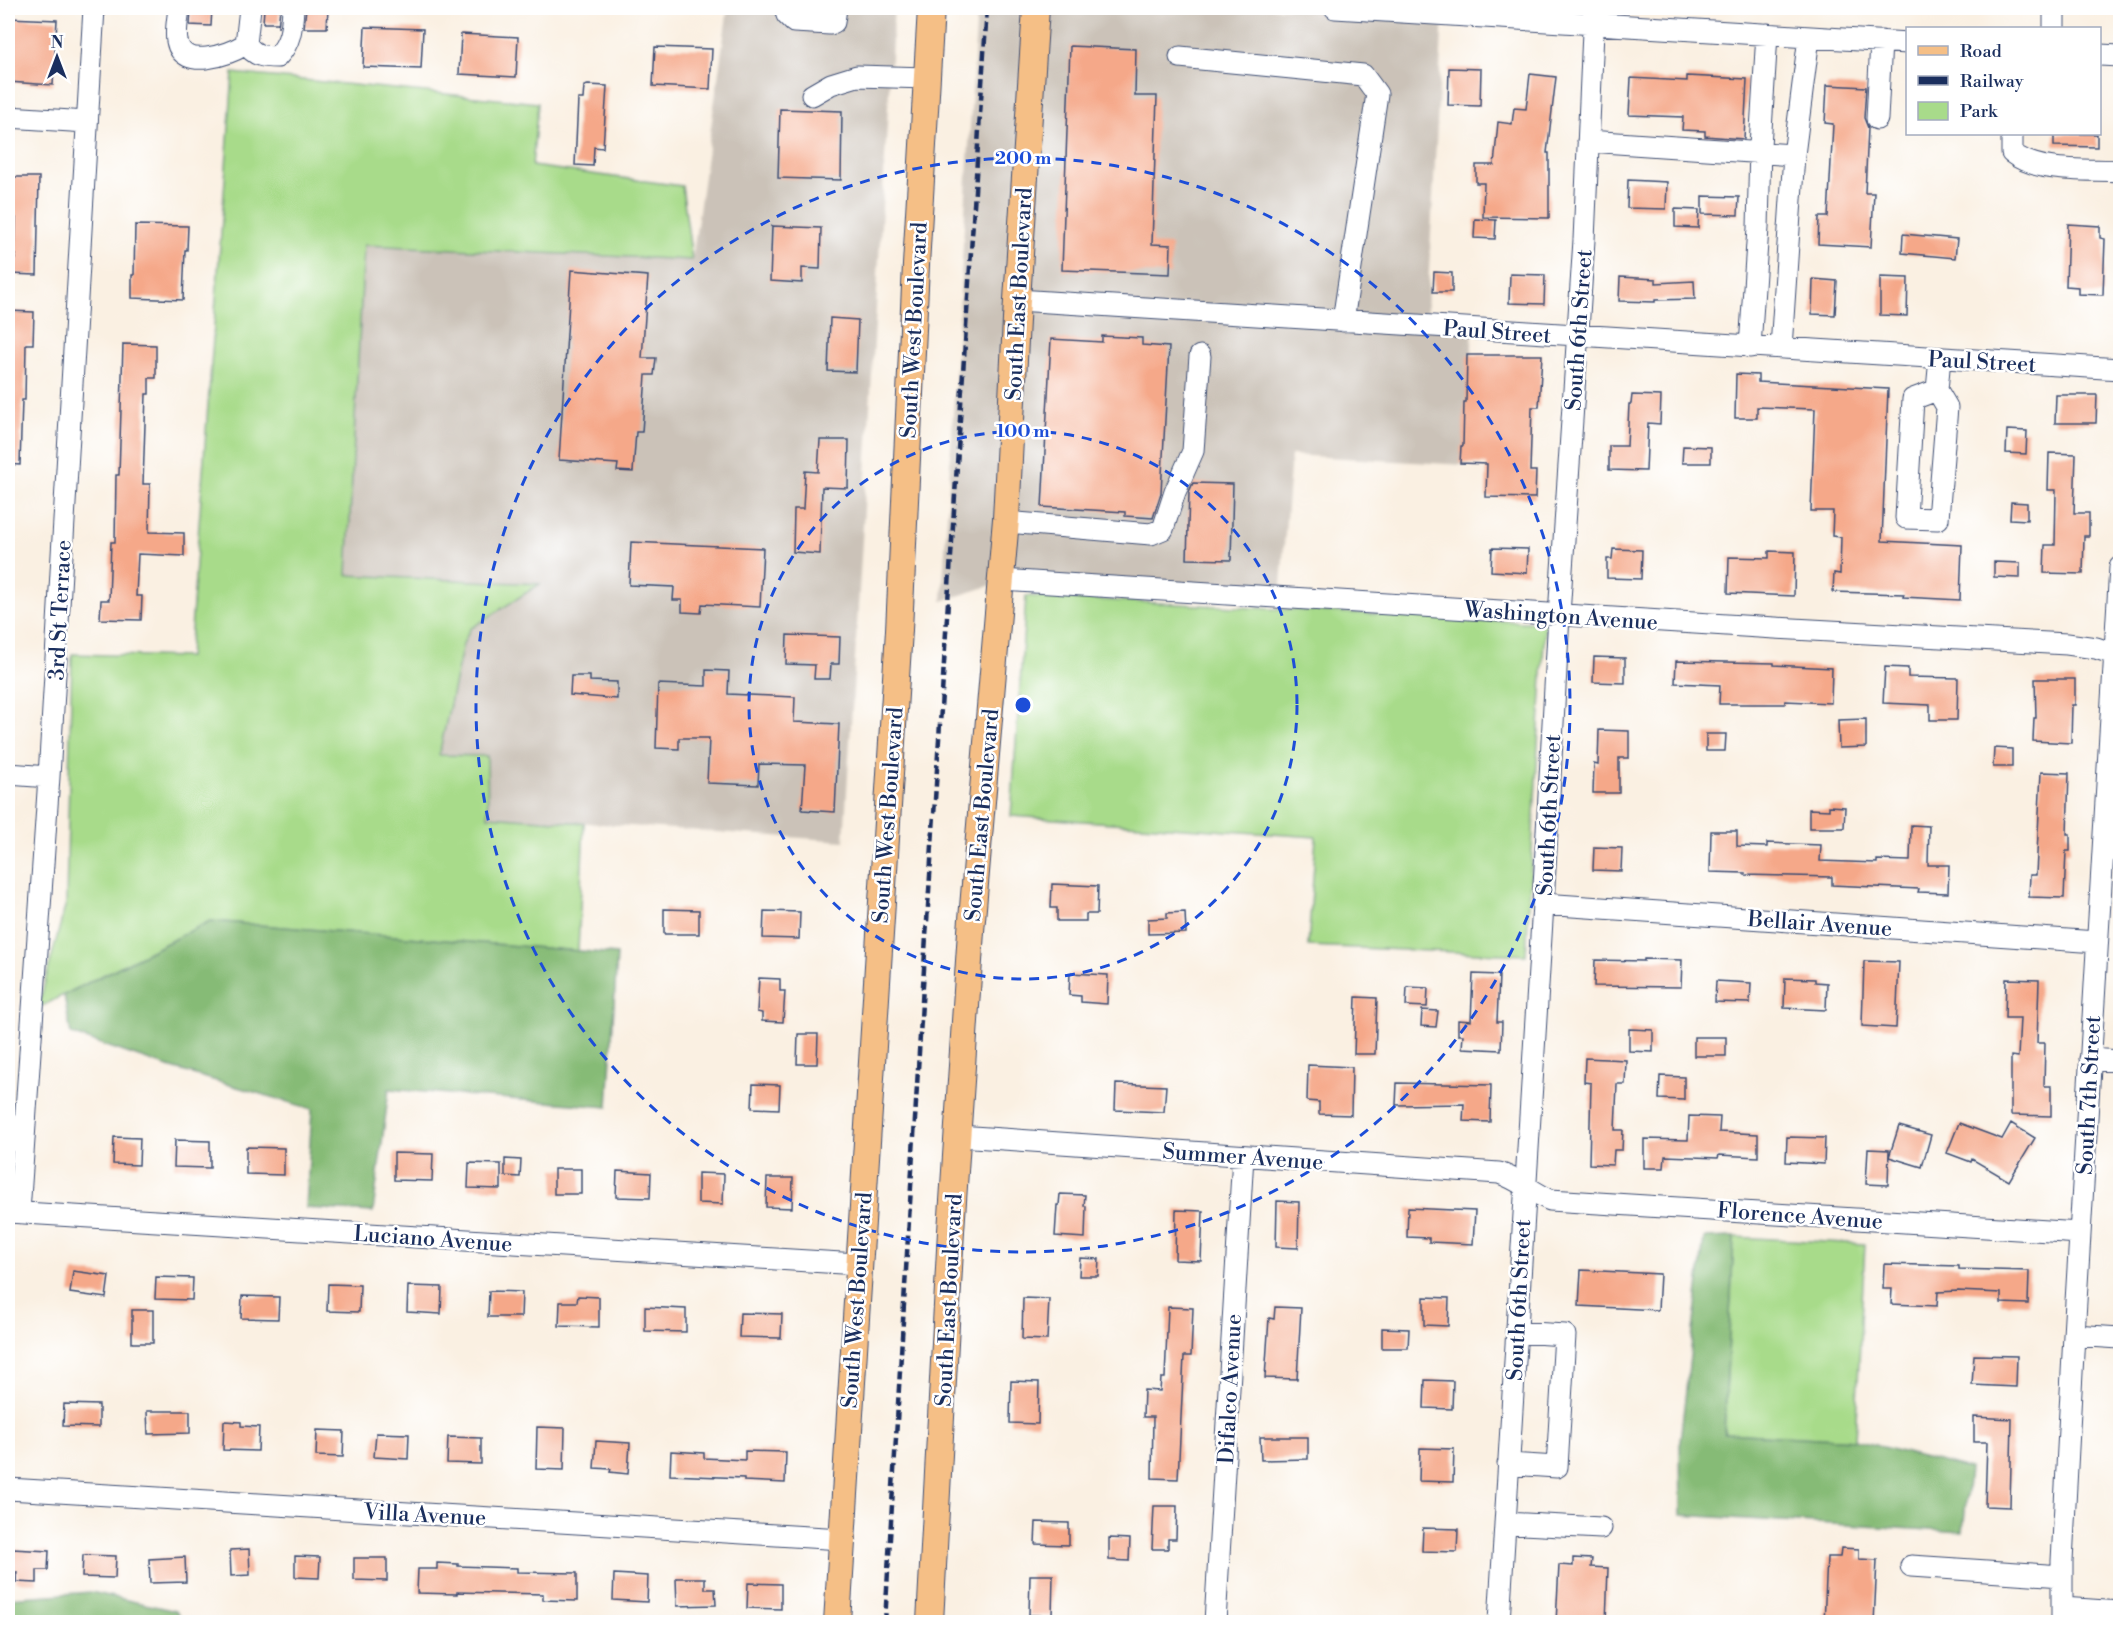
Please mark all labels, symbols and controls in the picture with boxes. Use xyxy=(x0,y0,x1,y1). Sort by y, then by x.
north arrow xyxy=(27,27,87,87)
legend xyxy=(1906,27,2101,135)
text: N xyxy=(51,33,64,53)
text: Road xyxy=(1960,40,2003,63)
text: Railway xyxy=(1960,70,2024,93)
text: Park xyxy=(1960,100,1999,123)
text: 200 m xyxy=(995,147,1052,170)
street label: South East Boulevard xyxy=(1000,186,1039,401)
street label: South West Boulevard xyxy=(895,221,934,439)
street label: South 6th Street xyxy=(1560,248,1599,412)
street label: Paul Street xyxy=(1442,315,1552,350)
street label: Paul Street xyxy=(1927,346,2037,379)
text: 100 m xyxy=(996,420,1050,443)
street label: 3rd St Terrace xyxy=(43,539,78,681)
street label: Washington Avenue xyxy=(1462,596,1659,637)
centre of rings xyxy=(1013,695,1033,715)
street label: South West Boulevard xyxy=(867,706,910,924)
street label: South East Boulevard xyxy=(960,707,1005,923)
street label: South 6th Street xyxy=(1532,733,1567,897)
street label: Bellair Avenue xyxy=(1746,906,1893,943)
street label: South 7th Street xyxy=(2072,1014,2107,1176)
street label: Summer Avenue xyxy=(1161,1138,1324,1177)
street label: South West Boulevard xyxy=(836,1191,879,1409)
street label: South East Boulevard xyxy=(930,1192,969,1407)
street label: Florence Avenue xyxy=(1716,1197,1884,1236)
street label: South 6th Street xyxy=(1502,1218,1537,1382)
street label: Luciano Avenue xyxy=(353,1220,513,1259)
street label: Difalco Avenue xyxy=(1213,1313,1248,1465)
street label: Villa Avenue xyxy=(362,1499,487,1532)

